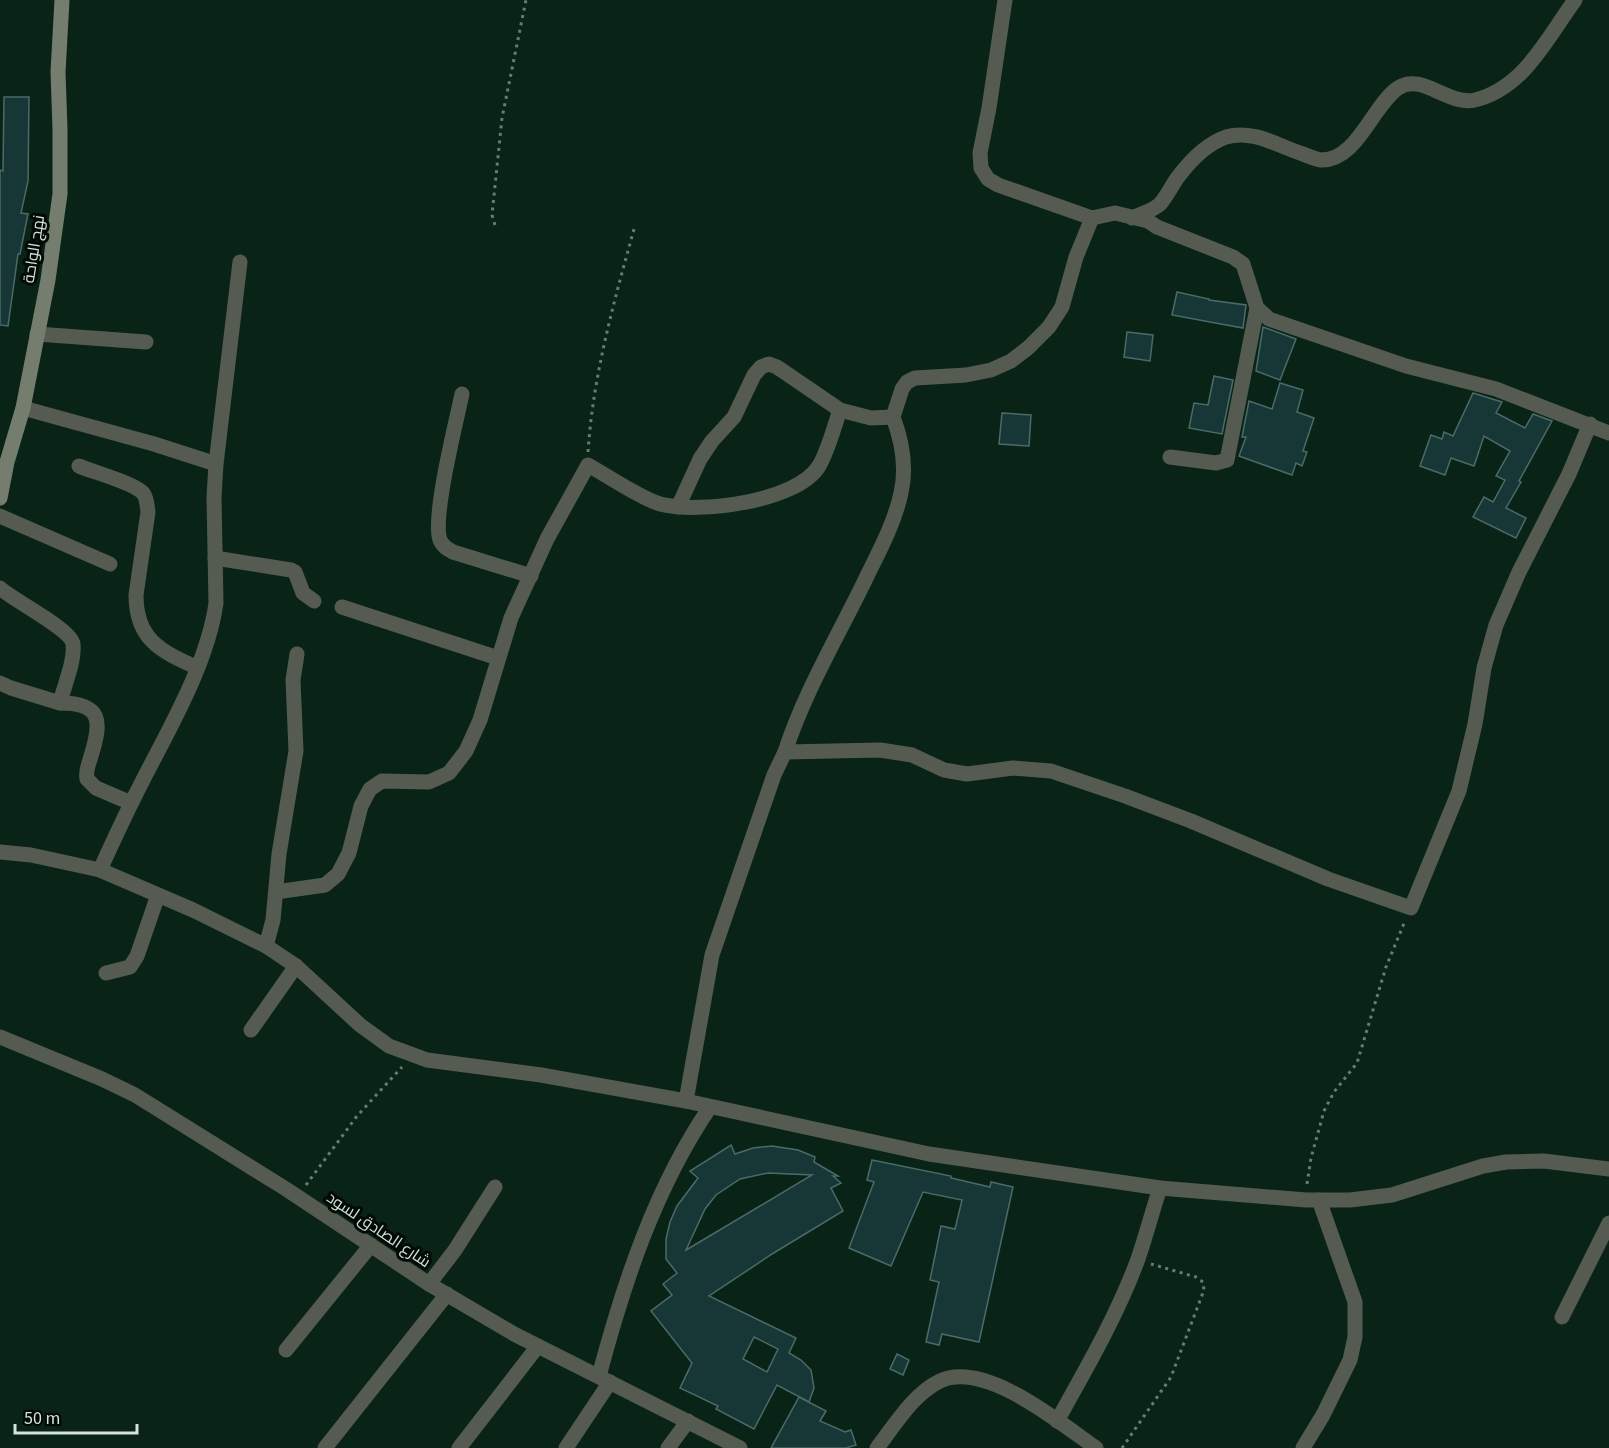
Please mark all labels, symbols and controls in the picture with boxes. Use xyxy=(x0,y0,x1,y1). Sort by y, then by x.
street label: نهج الواحة xyxy=(18,214,50,285)
street label: شارع الصادق لسود xyxy=(322,1187,435,1273)
scale bar xyxy=(15,1397,136,1435)
text: 50 m xyxy=(24,1406,60,1431)

